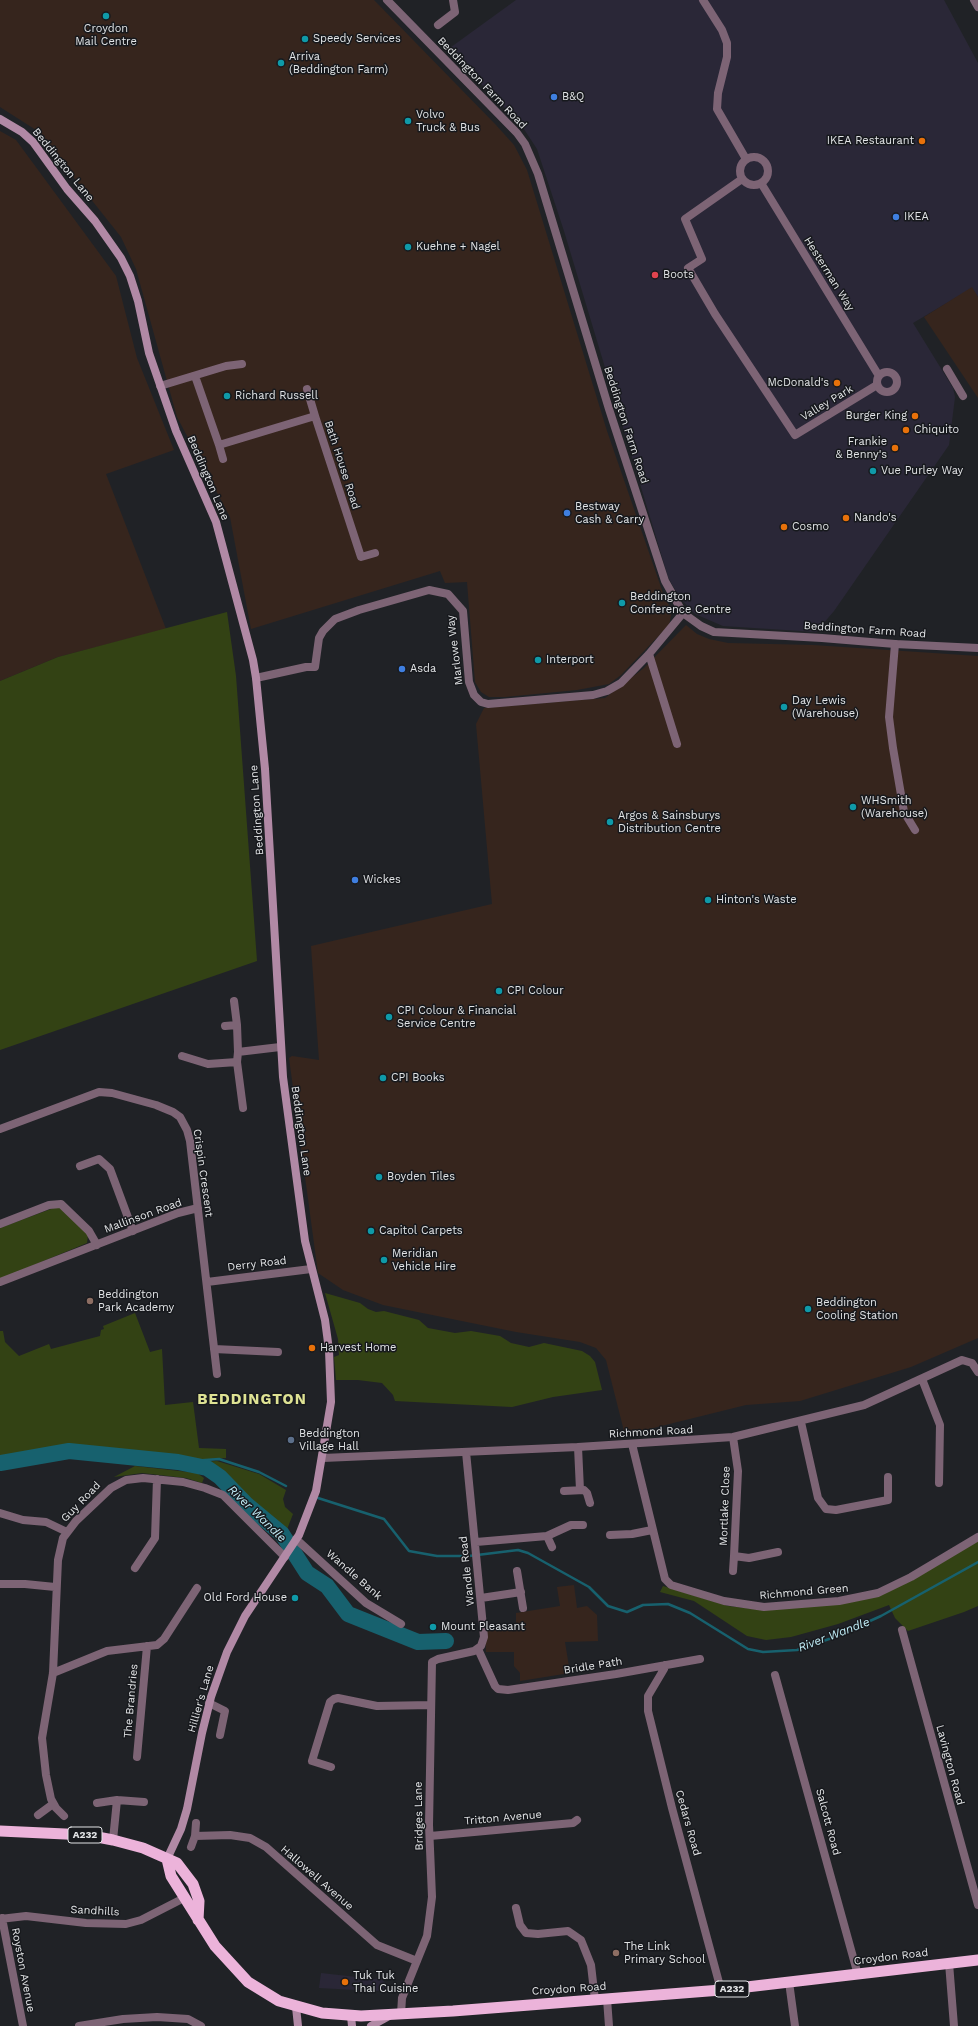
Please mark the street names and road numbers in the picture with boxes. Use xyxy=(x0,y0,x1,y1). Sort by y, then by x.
street label: Beddington Farm Road xyxy=(435,34,529,132)
street label: Beddington Lane xyxy=(29,126,97,204)
street label: Hesterman Way xyxy=(801,235,857,313)
street label: Beddington Farm Road xyxy=(601,365,651,485)
street label: Valley Park xyxy=(798,382,856,424)
street label: Bath House Road xyxy=(321,419,363,511)
street label: Beddington Lane xyxy=(184,434,232,522)
street label: Marlowe Way xyxy=(444,614,466,686)
street label: Beddington Farm Road xyxy=(803,619,927,641)
street label: Beddington Lane xyxy=(247,764,267,856)
street label: Beddington Lane xyxy=(288,1085,314,1177)
street label: Crispin Crescent xyxy=(190,1128,216,1218)
street label: Mallinson Road xyxy=(102,1196,184,1236)
street label: Derry Road xyxy=(227,1254,287,1274)
street label: Richmond Road xyxy=(608,1423,694,1441)
street label: Mortlake Close xyxy=(717,1466,733,1546)
street label: Guy Road xyxy=(59,1479,103,1525)
street label: Wandle Road xyxy=(457,1535,477,1607)
street label: Wandle Bank xyxy=(323,1547,385,1603)
street label: Richmond Green xyxy=(759,1582,849,1602)
street label: Bridle Path xyxy=(563,1655,623,1677)
street label: The Brandries xyxy=(121,1663,141,1739)
street label: Hillier's Lane xyxy=(185,1664,217,1734)
street label: Lavington Road xyxy=(933,1723,967,1807)
street label: Bridges Lane xyxy=(412,1781,426,1851)
street label: Salcott Road xyxy=(813,1787,843,1857)
street label: Cedars Road xyxy=(672,1789,704,1857)
street label: Tritton Avenue xyxy=(464,1808,542,1828)
road number: A232 xyxy=(68,1827,102,1843)
street label: Hallowell Avenue xyxy=(278,1843,356,1913)
street label: Sandhills xyxy=(70,1903,120,1919)
street label: Royston Avenue xyxy=(8,1927,38,2013)
street label: Croydon Road xyxy=(853,1946,929,1968)
street label: Croydon Road xyxy=(531,1980,607,1998)
road number: A232 xyxy=(715,1981,749,1997)

